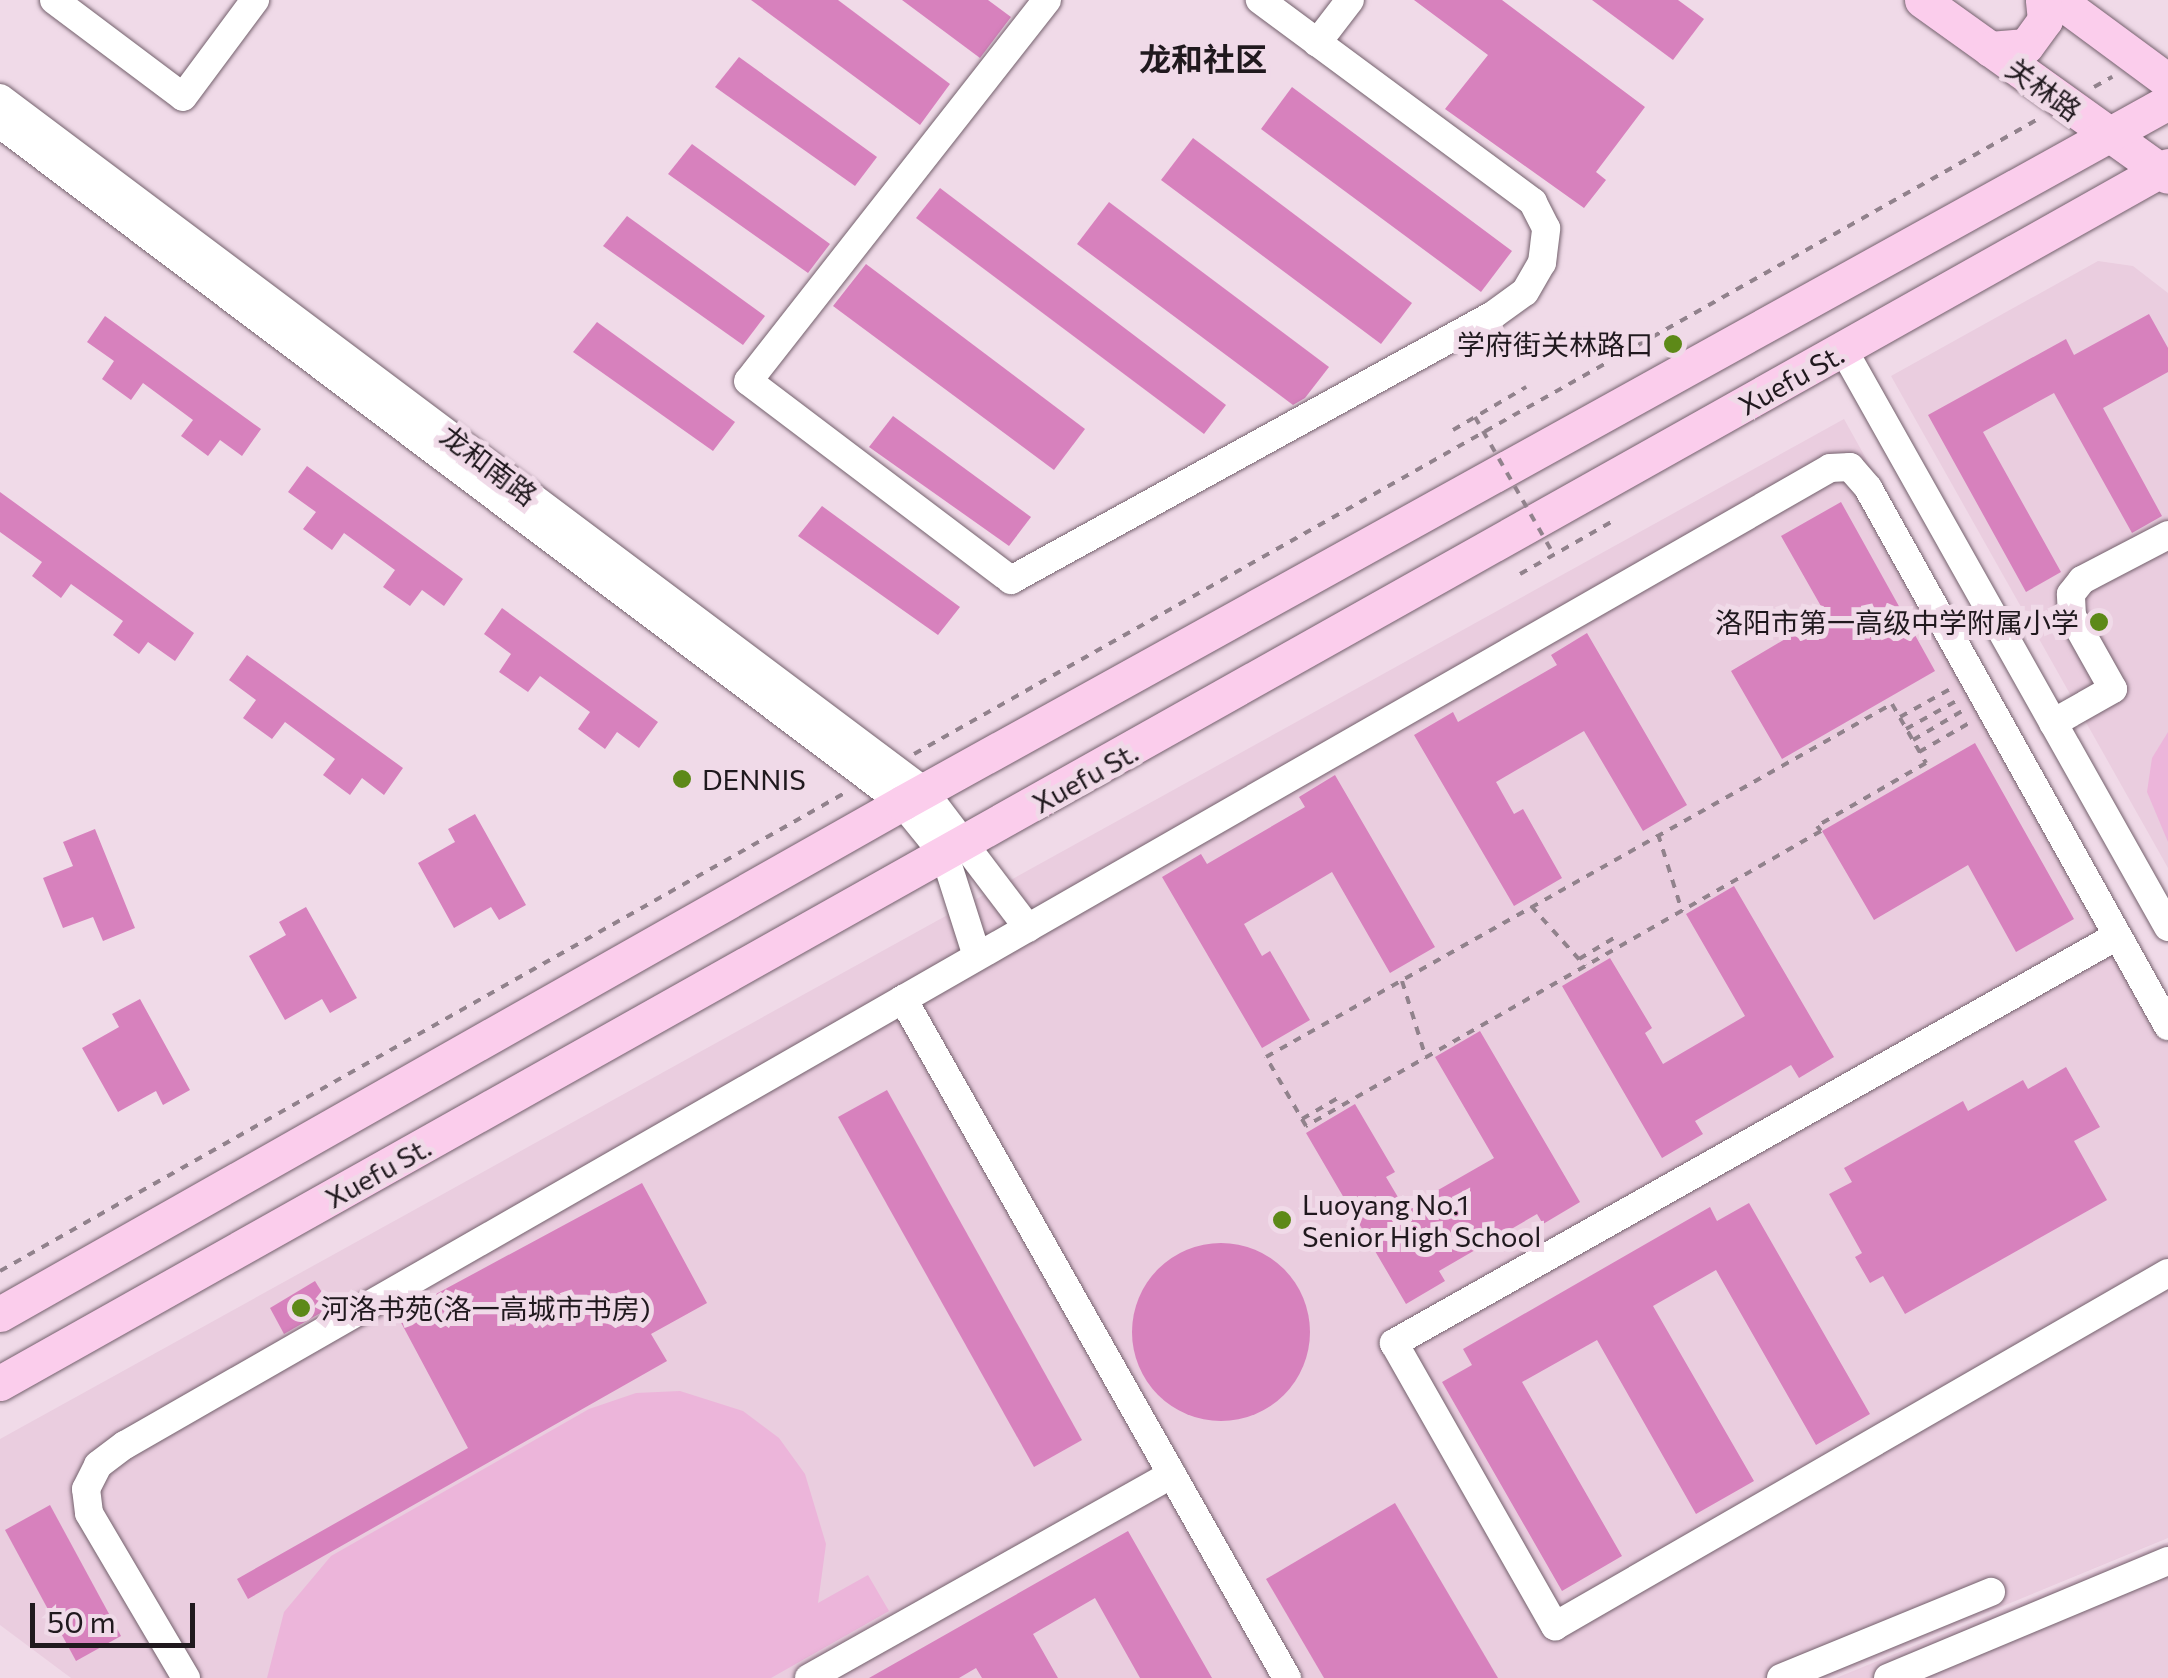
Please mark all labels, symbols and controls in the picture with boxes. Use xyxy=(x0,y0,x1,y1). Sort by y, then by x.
district label: 龙和社区 xyxy=(1139,39,1267,77)
street label: 关林路 xyxy=(2000,51,2088,127)
place label: 学府街关林路口 xyxy=(1457,327,1653,361)
marker: 学府街关林路口 xyxy=(1662,333,1684,355)
street label: Xuefu St. xyxy=(1733,336,1849,422)
street label: 龙和南路 xyxy=(434,418,544,512)
place label: 洛阳市第一高级中学附属小学 xyxy=(1715,605,2079,639)
marker: 洛阳市第一高级中学附属小学 xyxy=(2088,611,2110,633)
street label: Xuefu St. xyxy=(1027,734,1143,820)
place label: DENNIS xyxy=(702,762,806,796)
marker: DENNIS xyxy=(671,768,693,790)
street label: Xuefu St. xyxy=(320,1129,436,1215)
place label: Luoyang No.1 Senior High School xyxy=(1302,1187,1541,1253)
marker: Luoyang No.1 Senior High School xyxy=(1271,1209,1293,1231)
place label: 河洛书苑(洛一高城市书房) xyxy=(321,1291,651,1325)
marker: 河洛书苑(洛一高城市书房) xyxy=(290,1297,312,1319)
scale bar xyxy=(35,1583,200,1645)
text: 50 m xyxy=(47,1602,116,1639)

